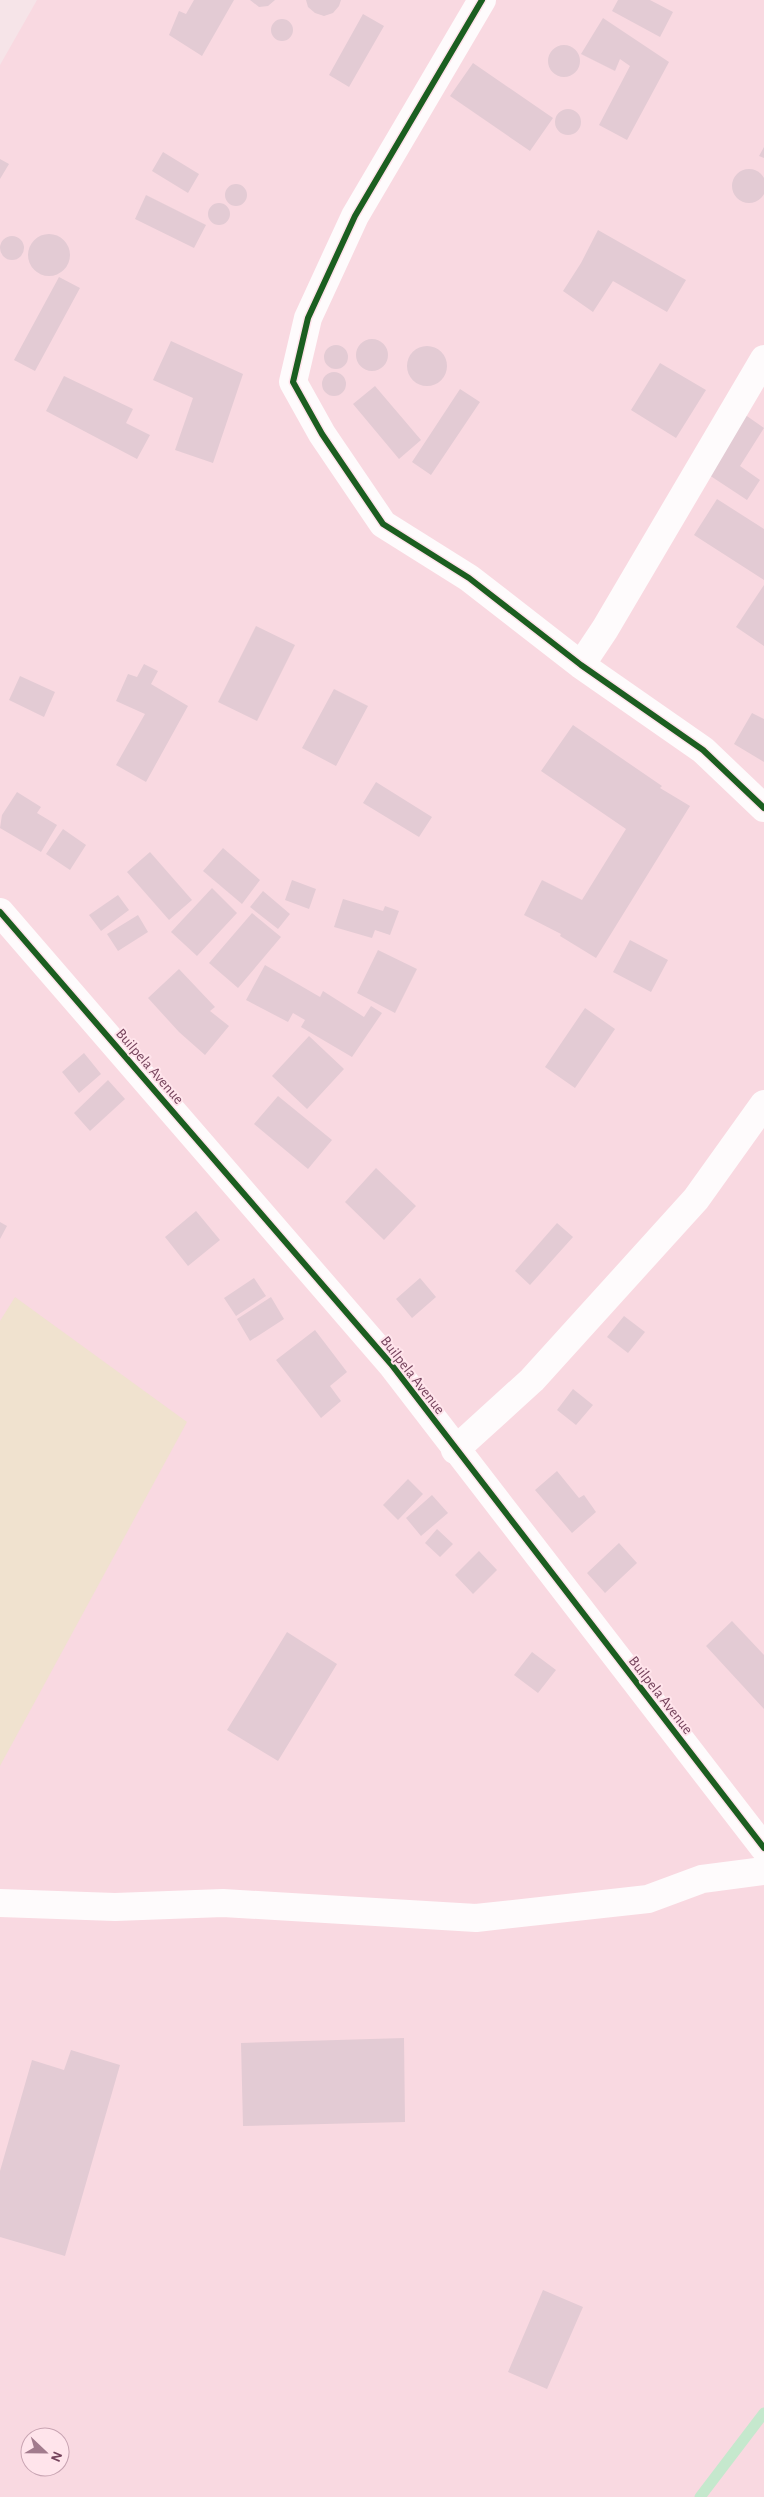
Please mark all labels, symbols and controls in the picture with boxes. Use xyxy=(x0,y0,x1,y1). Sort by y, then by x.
street label: Builpela Avenue xyxy=(113,1026,186,1107)
street label: Builpela Avenue xyxy=(378,1333,448,1417)
street label: Builpela Avenue xyxy=(626,1653,696,1737)
north arrow xyxy=(20,2427,70,2477)
text: N xyxy=(48,2449,64,2464)

